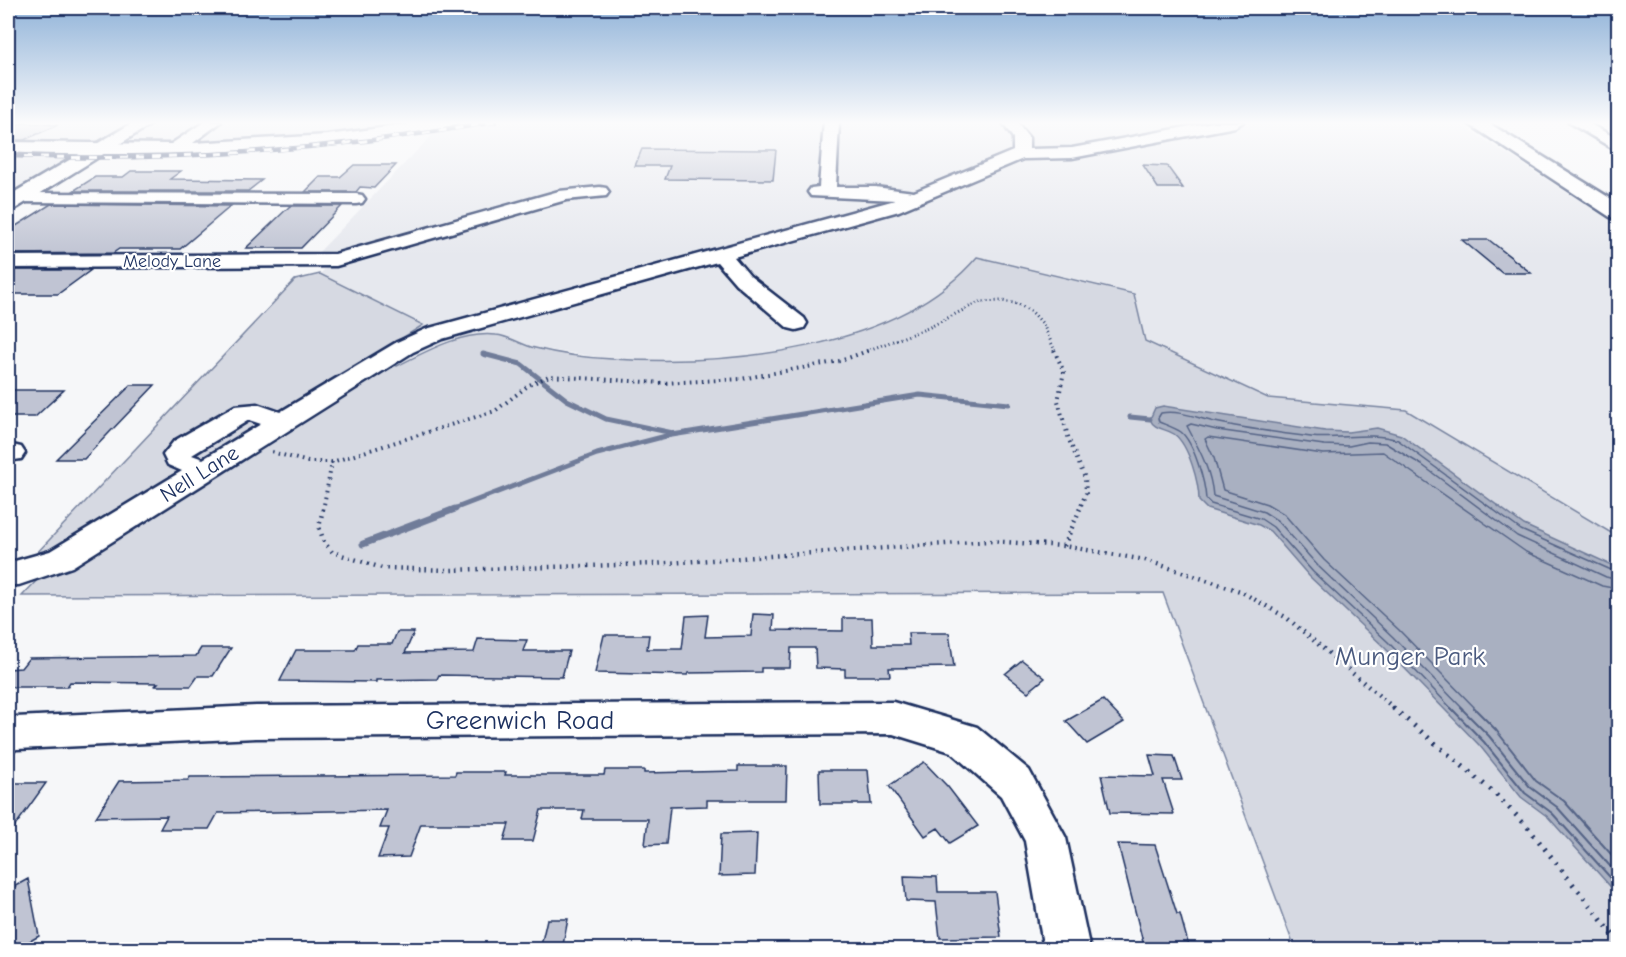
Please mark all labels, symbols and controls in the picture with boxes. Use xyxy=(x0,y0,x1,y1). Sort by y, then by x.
street label: Melody Lane xyxy=(123,251,221,272)
street label: Nell Lane xyxy=(155,440,244,508)
park label: Munger Park xyxy=(1335,641,1485,672)
street label: Greenwich Road xyxy=(426,705,614,736)

